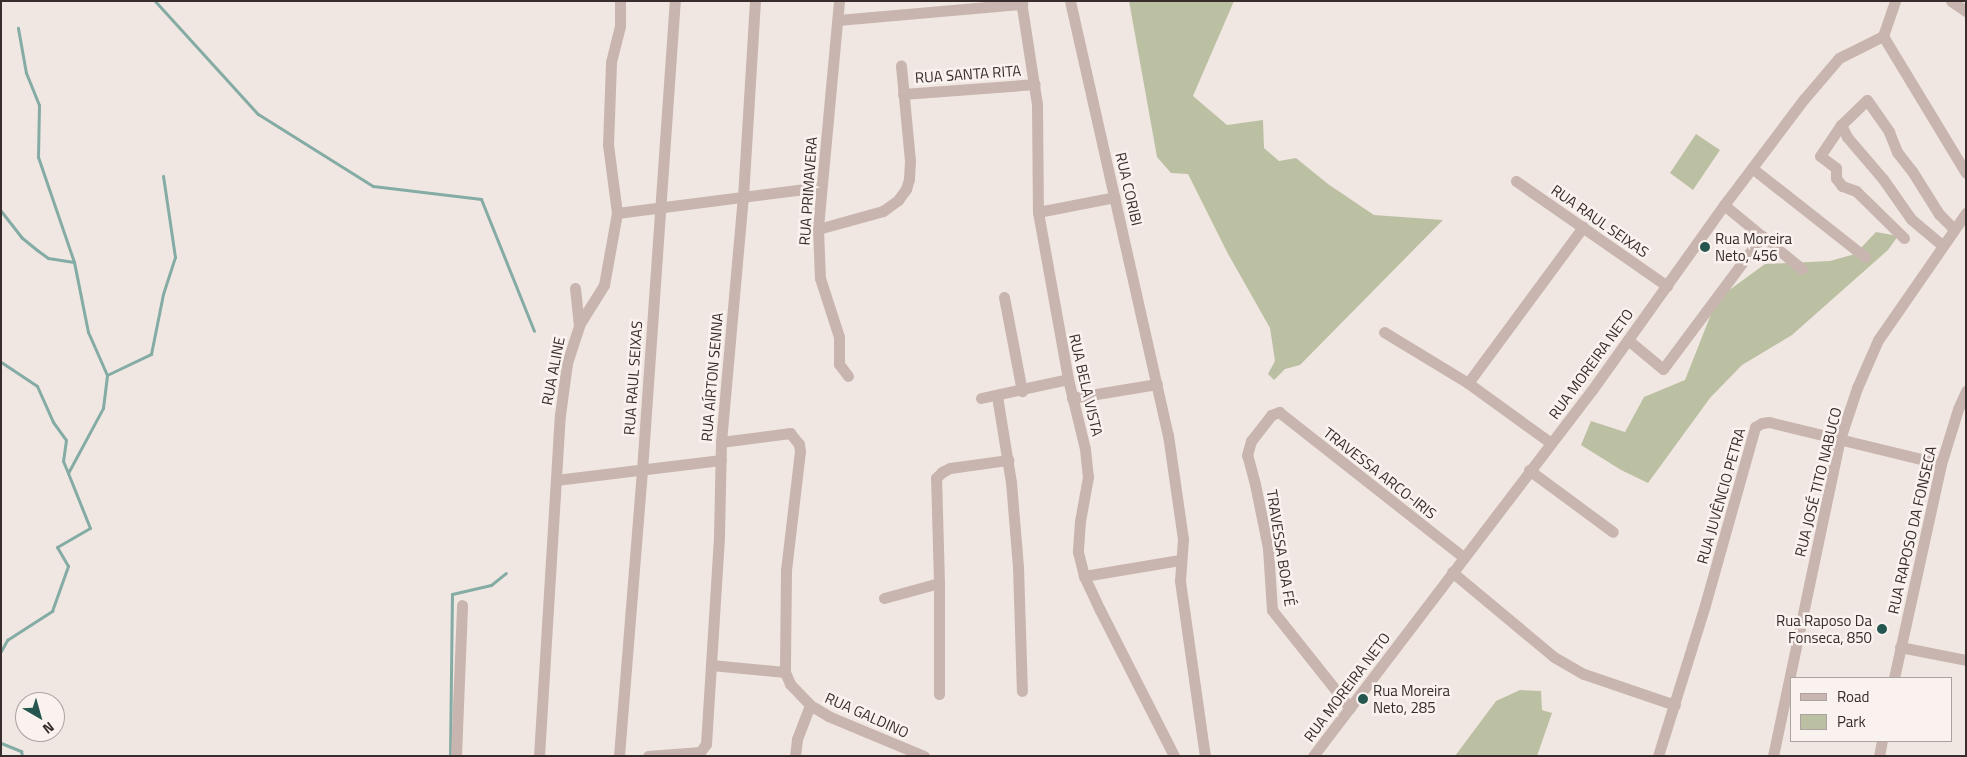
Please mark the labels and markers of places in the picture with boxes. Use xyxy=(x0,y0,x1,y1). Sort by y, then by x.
place label: Rua Moreira Neto, 456 xyxy=(1715,229,1792,264)
marker: Rua Moreira Neto, 456 xyxy=(1699,241,1711,253)
place label: Rua Raposo Da Fonseca, 850 xyxy=(1776,611,1872,646)
marker: Rua Raposo Da Fonseca, 850 xyxy=(1876,623,1888,635)
place label: Rua Moreira Neto, 285 xyxy=(1373,681,1450,716)
marker: Rua Moreira Neto, 285 xyxy=(1357,693,1369,705)

